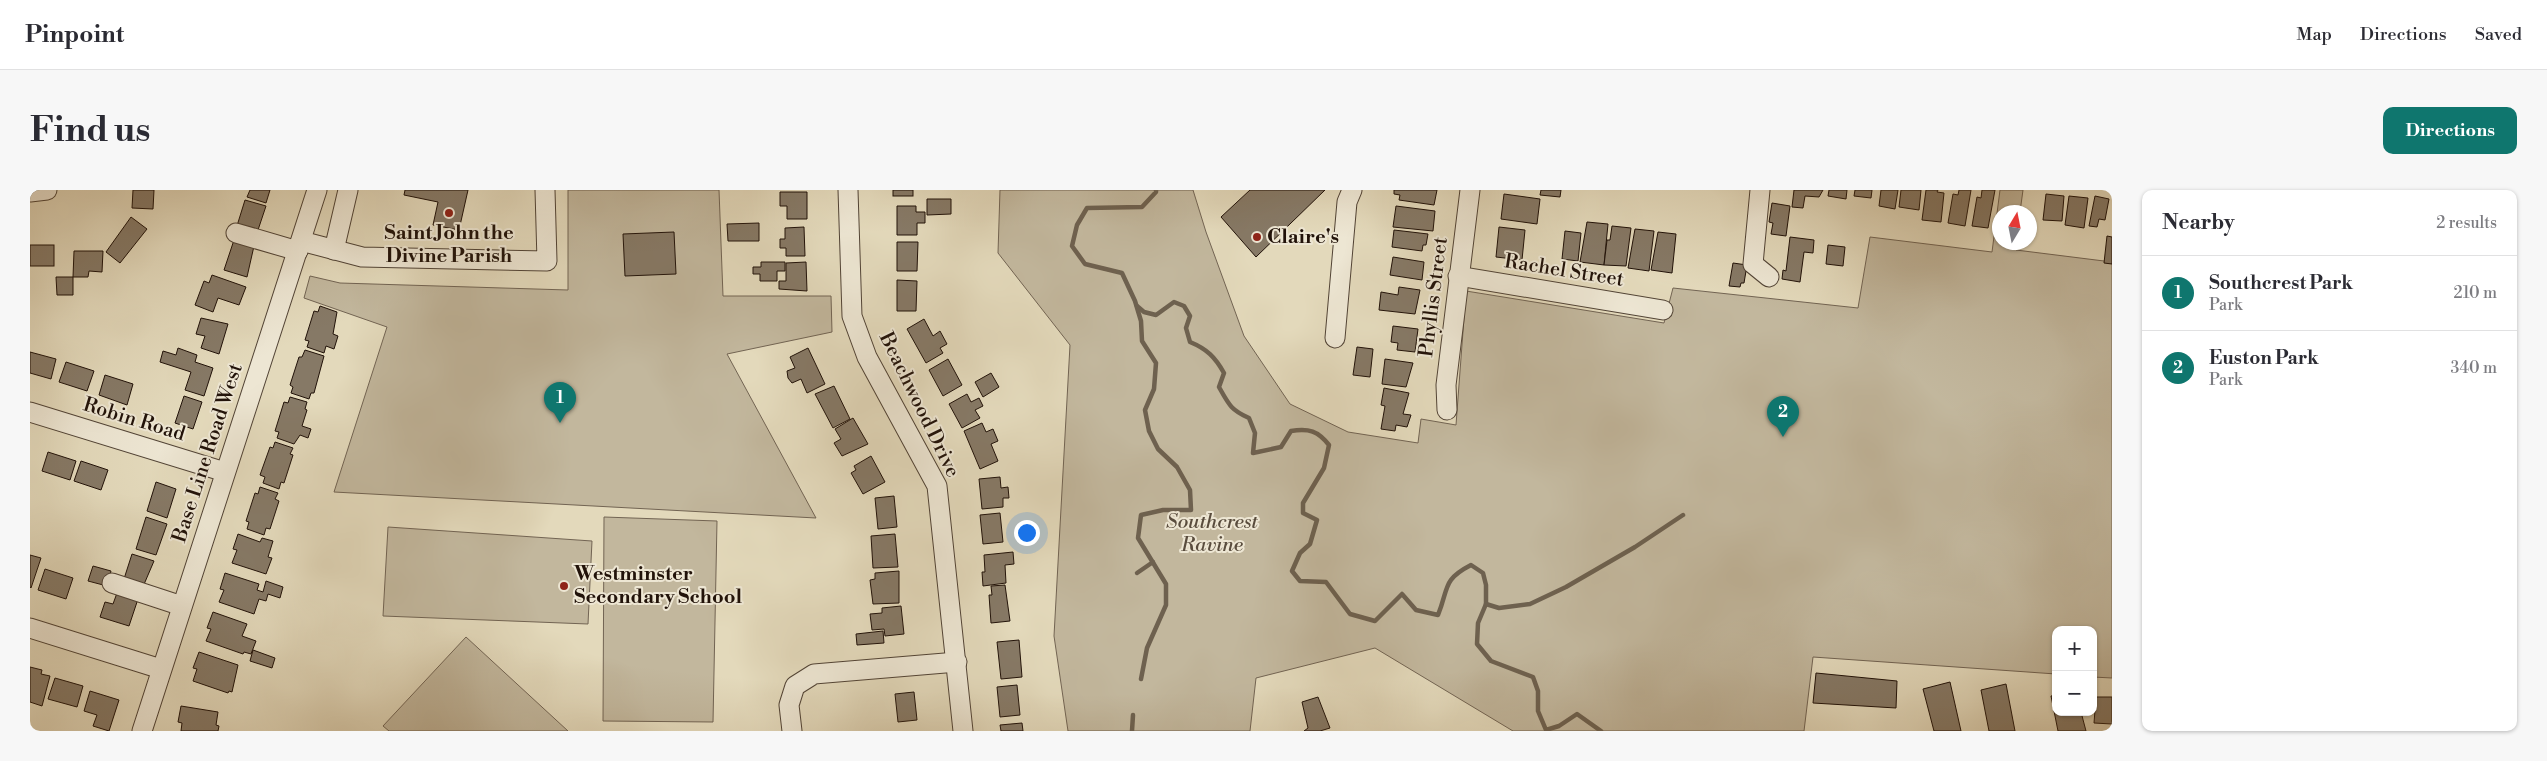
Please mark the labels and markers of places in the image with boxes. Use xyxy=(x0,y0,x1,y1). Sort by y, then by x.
marker: Saint John the Divine Parish xyxy=(443,207,455,219)
place label: Saint John the Divine Parish xyxy=(384,221,514,269)
place label: Claire's xyxy=(1267,225,1339,250)
marker: Claire's xyxy=(1251,231,1263,243)
pin: 1 xyxy=(544,382,576,423)
pin: 2 xyxy=(1767,396,1799,437)
place label: Westminster Secondary School xyxy=(573,562,743,610)
marker: Westminster Secondary School xyxy=(558,580,570,592)

